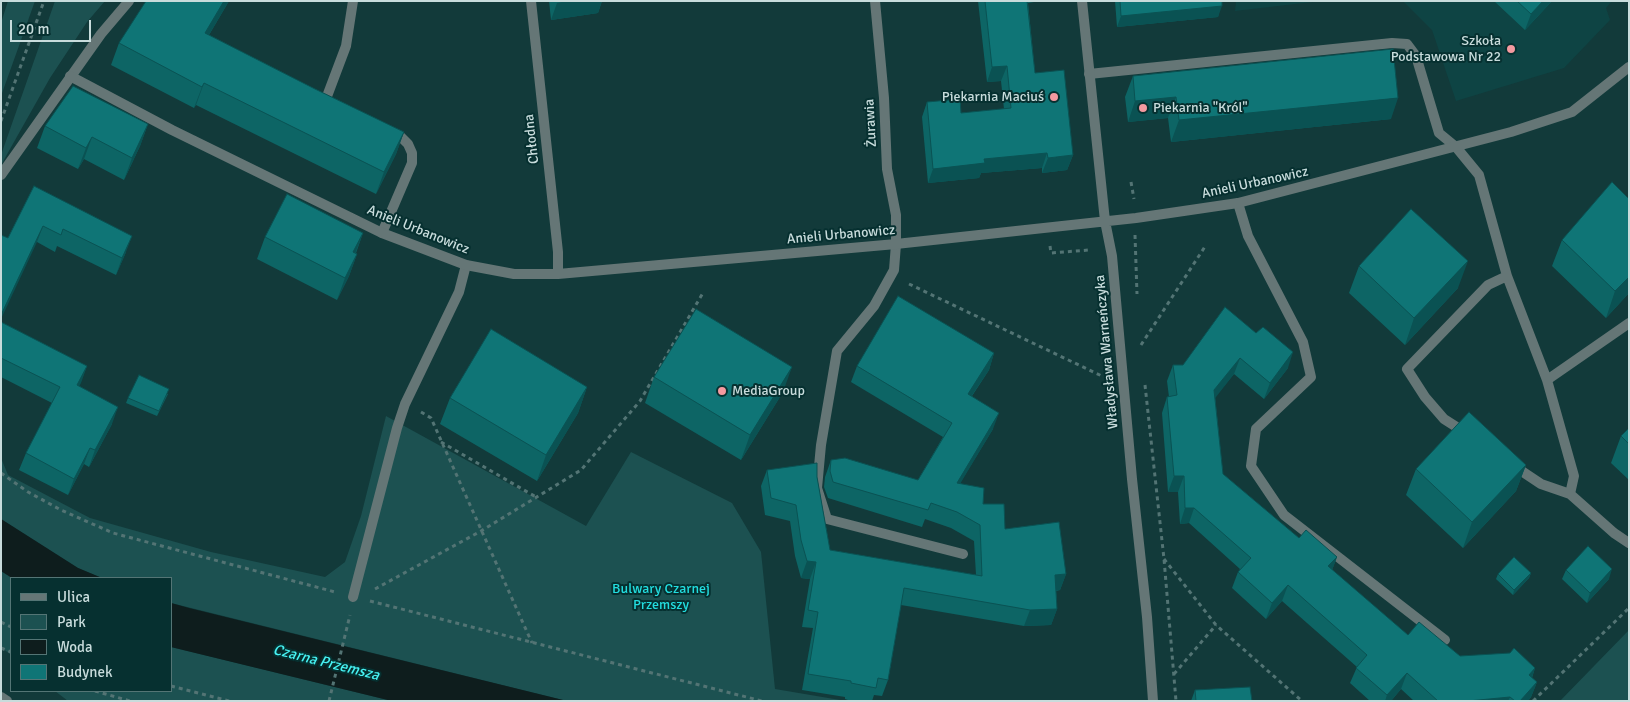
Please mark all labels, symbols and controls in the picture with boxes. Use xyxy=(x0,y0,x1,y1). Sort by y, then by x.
scale bar xyxy=(12,10,94,42)
text: 20 m xyxy=(18,20,49,38)
place label: Szkoła Podstawowa Nr 22 xyxy=(1391,33,1501,65)
marker: Szkoła Podstawowa Nr 22 xyxy=(1505,43,1517,55)
place label: Piekarnia Maciuś xyxy=(942,89,1044,105)
marker: Piekarnia Maciuś xyxy=(1048,91,1060,103)
street label: Żurawia xyxy=(861,98,881,148)
place label: Piekarnia "Król" xyxy=(1153,100,1248,116)
marker: Piekarnia "Król" xyxy=(1137,102,1149,114)
street label: Chłodna xyxy=(521,113,543,165)
street label: Anieli Urbanowicz xyxy=(1200,163,1310,203)
street label: Anieli Urbanowicz xyxy=(364,202,472,258)
street label: Anieli Urbanowicz xyxy=(786,222,896,248)
street label: Władysława Warneńczyka xyxy=(1092,274,1122,430)
place label: MediaGroup xyxy=(732,383,805,399)
marker: MediaGroup xyxy=(716,385,728,397)
legend xyxy=(10,577,172,692)
park label: Bulwary Czarnej Przemszy xyxy=(612,581,710,614)
text: Ulica xyxy=(57,588,90,606)
text: Park xyxy=(57,613,86,631)
text: Woda xyxy=(57,638,93,656)
water label: Czarna Przemsza xyxy=(271,641,381,685)
text: Budynek xyxy=(57,663,112,681)

